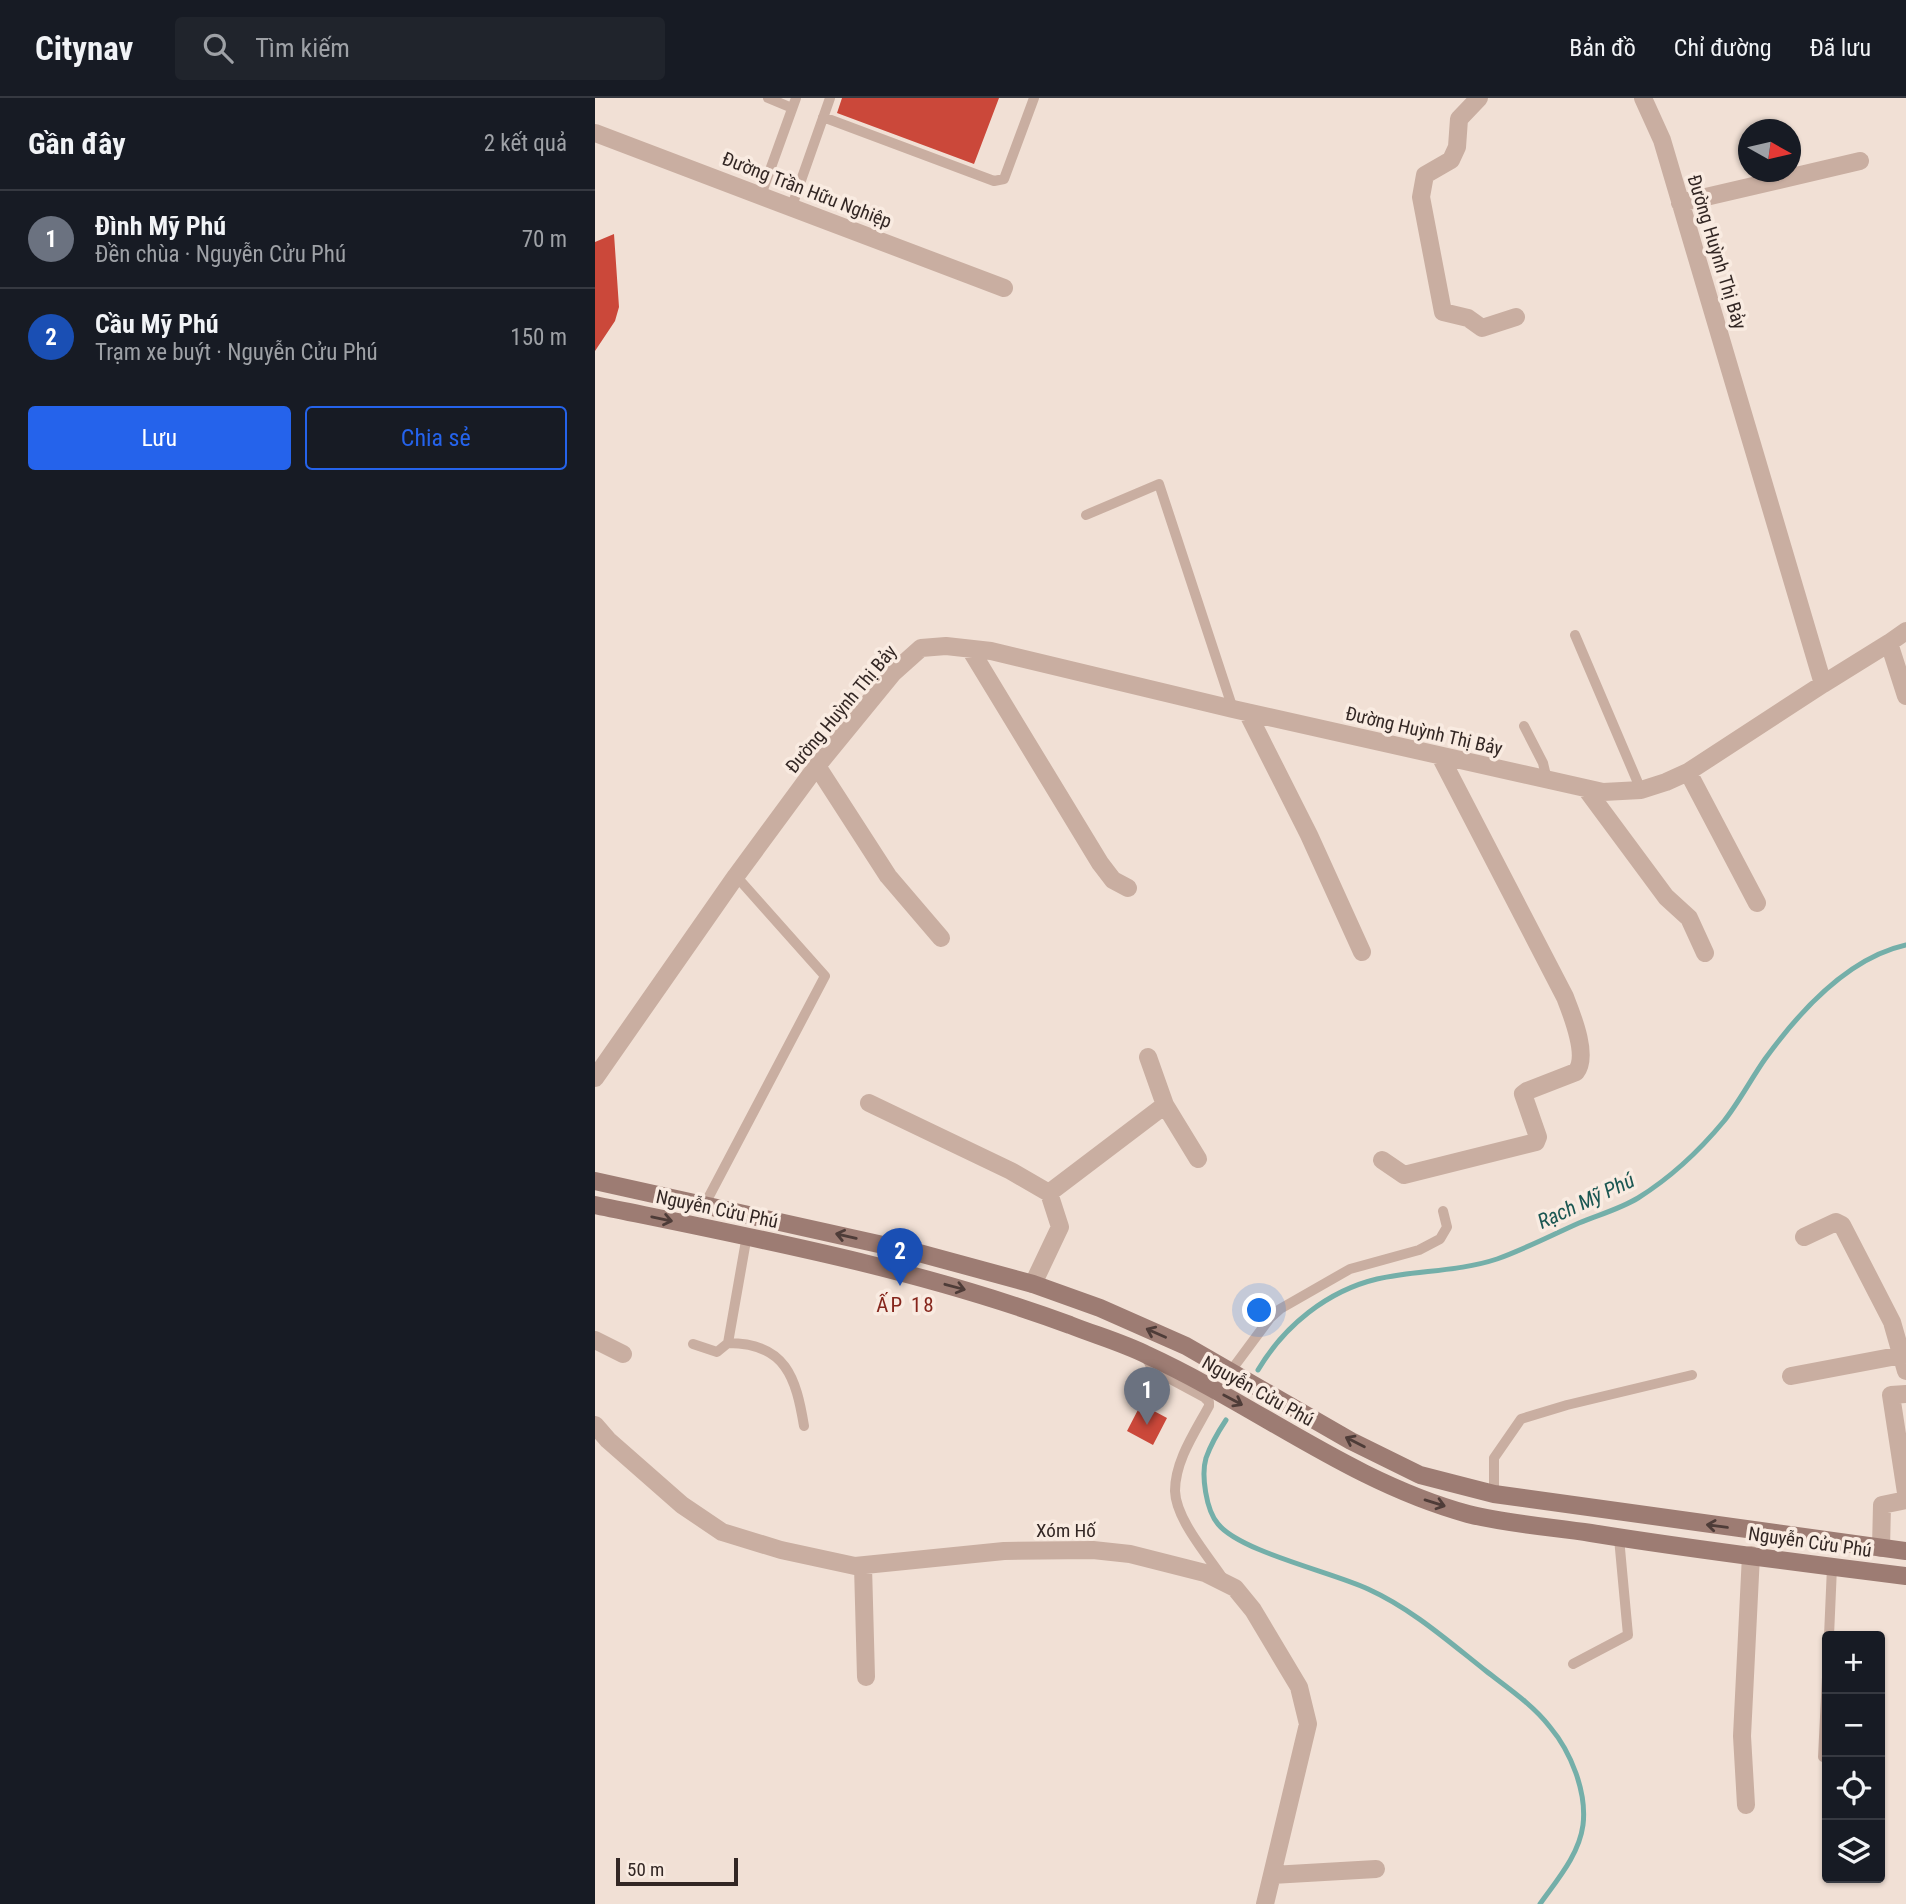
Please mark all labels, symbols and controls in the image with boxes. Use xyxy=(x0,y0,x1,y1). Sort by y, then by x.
search box xyxy=(175,17,665,80)
text: Citynav xyxy=(35,29,133,68)
icon: search xyxy=(199,29,237,67)
text: Tìm kiếm xyxy=(255,33,350,63)
text: Bản đồ xyxy=(1569,34,1636,62)
text: Chỉ đường xyxy=(1674,34,1772,62)
text: Đã lưu xyxy=(1810,34,1871,62)
north arrow xyxy=(1738,119,1801,182)
text: Gần đây xyxy=(28,126,126,161)
text: 2 kết quả xyxy=(484,130,567,157)
street label: Đường Trần Hữu Nghiệp xyxy=(719,147,895,233)
street label: Đường Huỳnh Thị Bảy xyxy=(1683,172,1751,332)
text: Đình Mỹ Phú xyxy=(95,211,226,241)
text: 1 xyxy=(45,226,57,253)
text: 70 m xyxy=(522,226,567,253)
text: Đền chùa · Nguyễn Cửu Phú xyxy=(95,241,346,268)
text: Cầu Mỹ Phú xyxy=(95,309,219,339)
text: 2 xyxy=(45,324,57,351)
text: 150 m xyxy=(510,324,567,351)
text: Trạm xe buýt · Nguyễn Cửu Phú xyxy=(95,339,378,366)
button: Lưu xyxy=(28,406,291,470)
button: Chia sẻ xyxy=(305,406,567,470)
street label: Đường Huỳnh Thị Bảy xyxy=(781,640,901,778)
street label: Đường Huỳnh Thị Bảy xyxy=(1343,702,1505,760)
water label: Rạch Mỹ Phú xyxy=(1534,1168,1638,1234)
street label: Nguyễn Cửu Phú xyxy=(654,1185,780,1233)
one-way arrow xyxy=(650,1212,673,1226)
pin: 2 xyxy=(877,1228,923,1286)
one-way arrow xyxy=(835,1229,858,1242)
one-way arrow xyxy=(943,1281,966,1294)
district label: ẤP 18 xyxy=(876,1292,936,1317)
your location xyxy=(1242,1293,1276,1327)
one-way arrow xyxy=(1145,1326,1167,1339)
street label: Nguyễn Cửu Phú xyxy=(1198,1351,1318,1431)
pin: 1 xyxy=(1124,1367,1170,1425)
one-way arrow xyxy=(1222,1394,1243,1407)
one-way arrow xyxy=(1345,1435,1366,1449)
one-way arrow xyxy=(1424,1498,1446,1511)
street label: Xóm Hố xyxy=(1036,1519,1096,1542)
one-way arrow xyxy=(1706,1519,1729,1532)
street label: Nguyễn Cửu Phú xyxy=(1747,1522,1873,1562)
map controls xyxy=(1822,1631,1885,1883)
button: + xyxy=(1822,1631,1885,1694)
button: − xyxy=(1822,1694,1885,1757)
button: locate xyxy=(1822,1757,1885,1820)
button: layers xyxy=(1822,1820,1885,1883)
scale bar xyxy=(616,1855,739,1887)
text: 50 m xyxy=(627,1858,664,1881)

